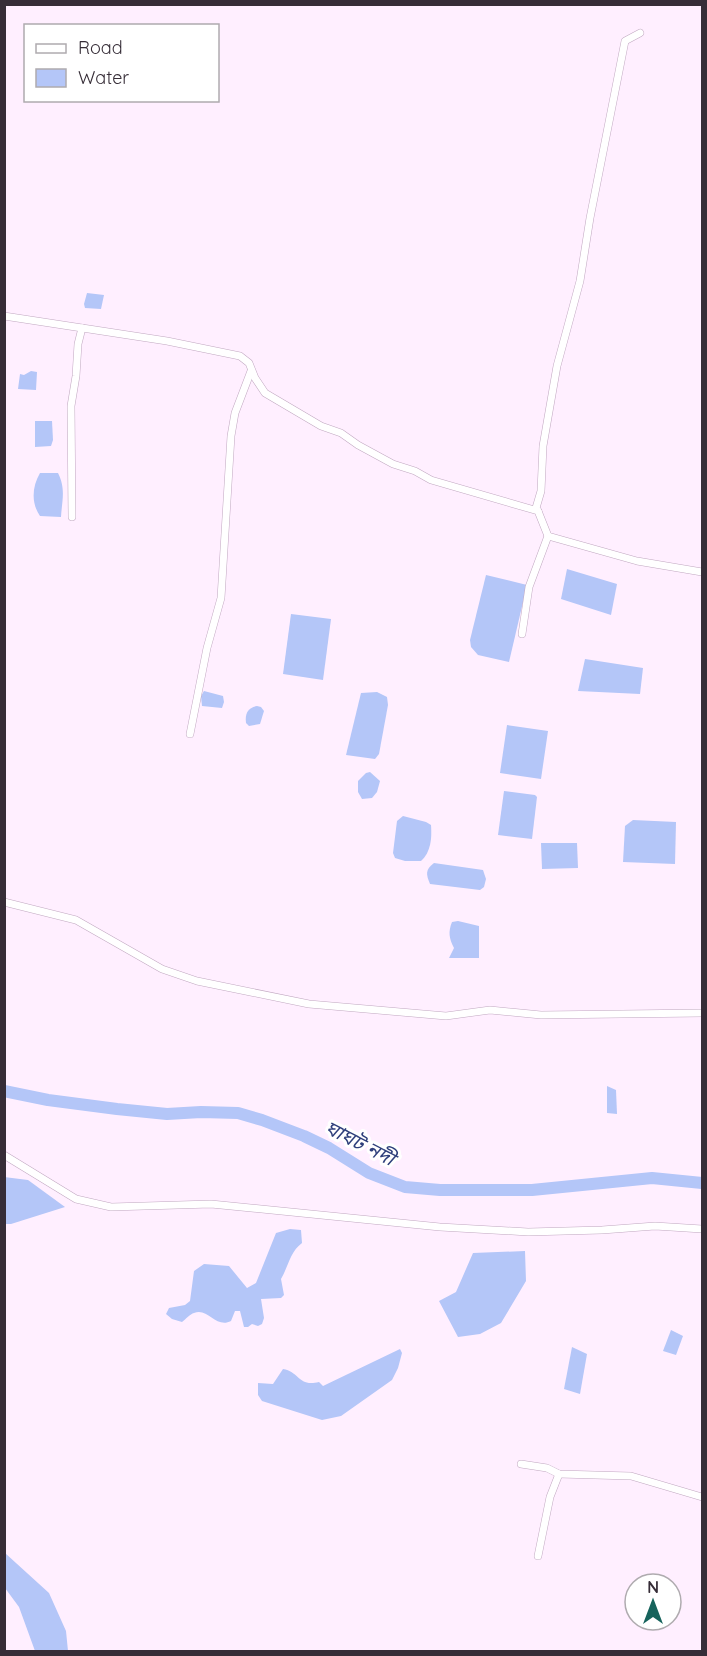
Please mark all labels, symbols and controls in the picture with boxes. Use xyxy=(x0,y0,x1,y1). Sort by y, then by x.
legend xyxy=(24,24,219,102)
text: Road xyxy=(78,36,123,59)
text: Water xyxy=(78,66,129,89)
water label: ঘাঘট নদী xyxy=(321,1114,403,1172)
north arrow xyxy=(623,1572,683,1632)
text: N xyxy=(647,1577,659,1597)

